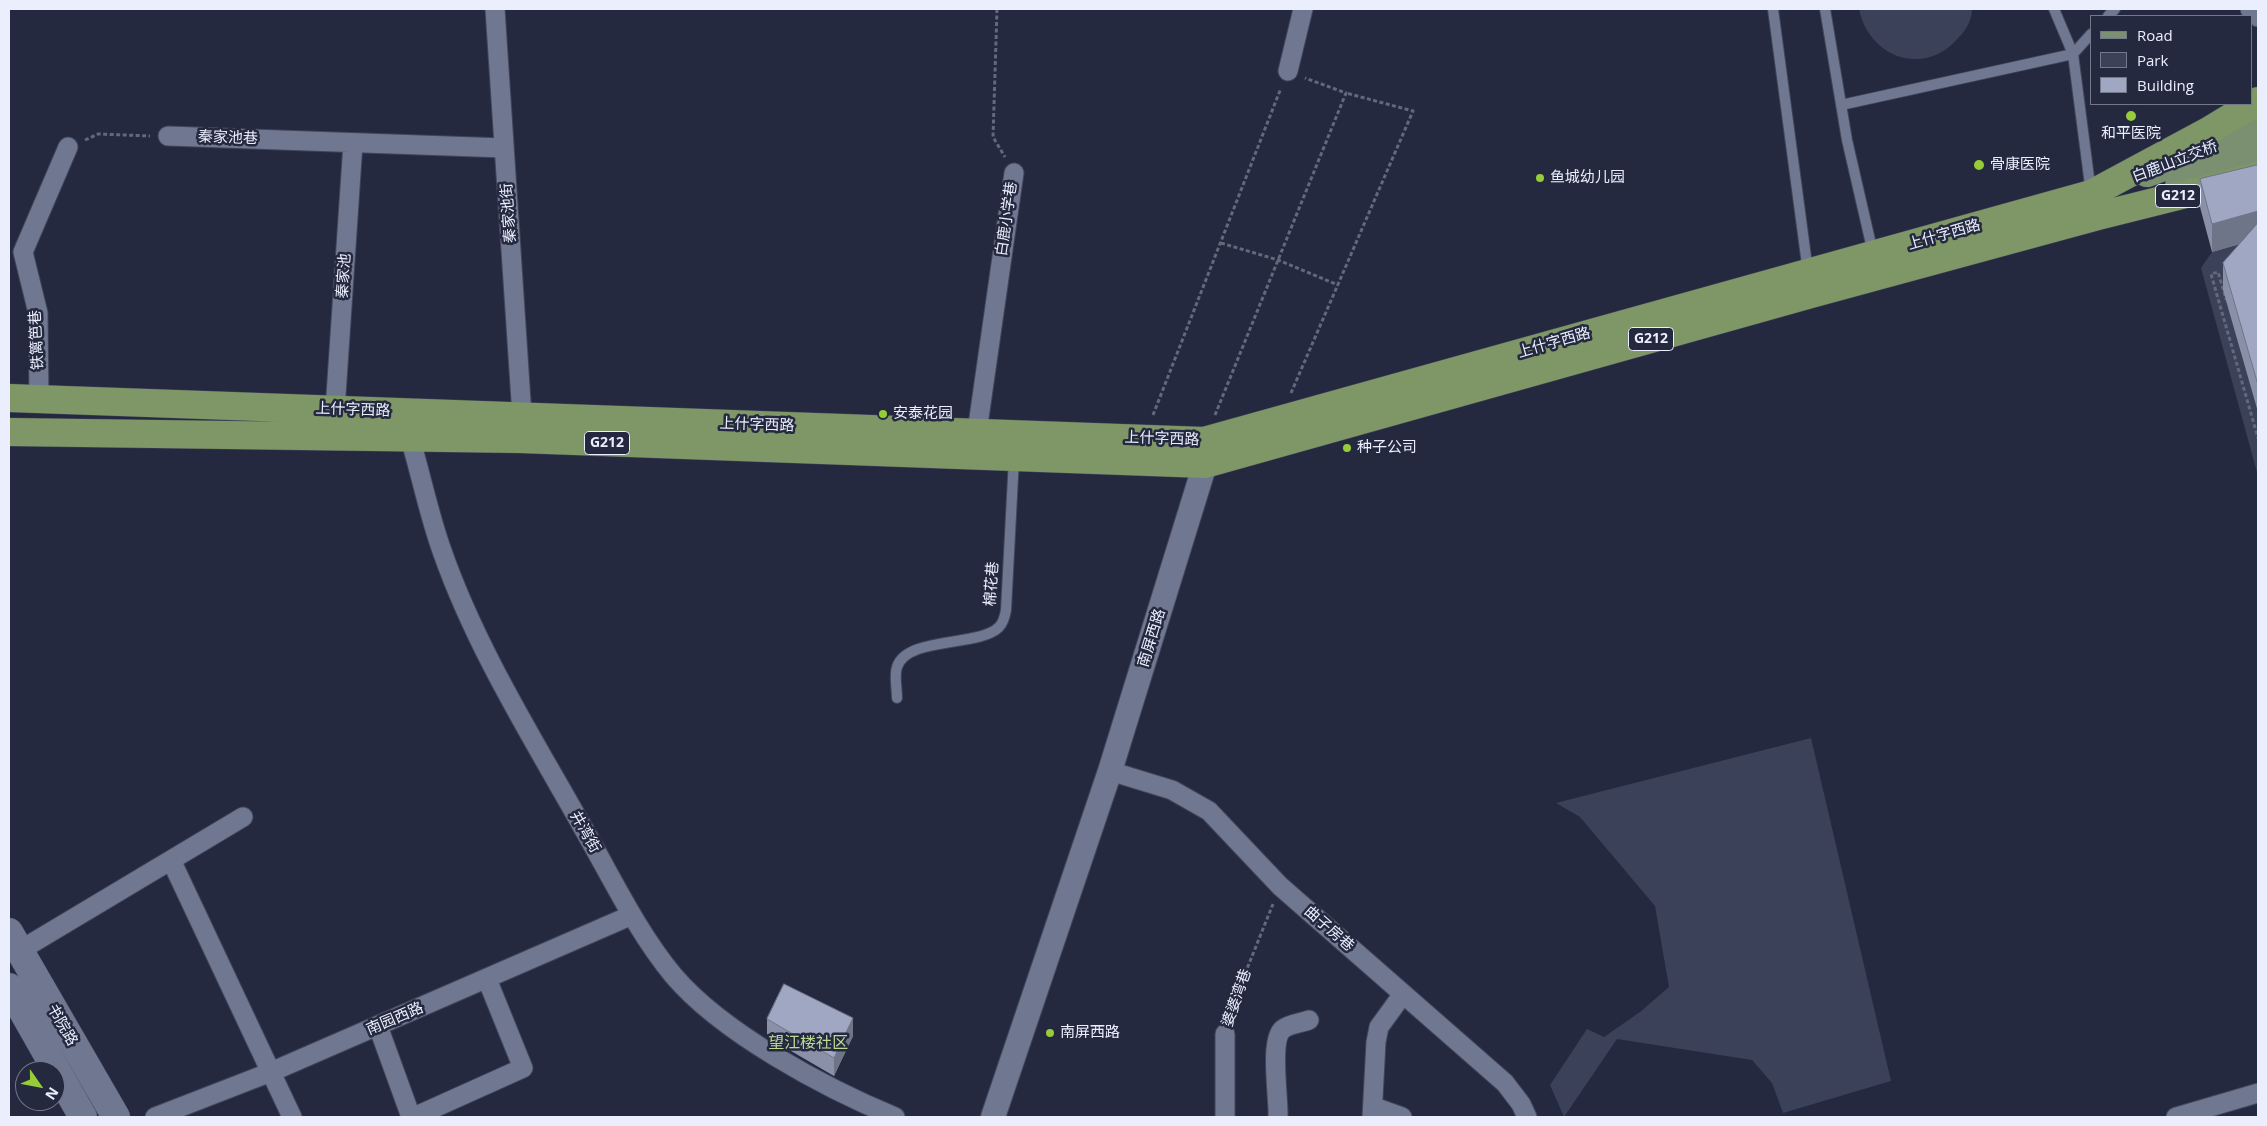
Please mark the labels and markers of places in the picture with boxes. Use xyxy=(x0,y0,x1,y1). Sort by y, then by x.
marker: 和平医院 xyxy=(2124,109,2138,123)
place label: 和平医院 xyxy=(2101,125,2161,143)
place label: 骨康医院 xyxy=(1990,156,2050,174)
marker: 骨康医院 xyxy=(1972,158,1986,172)
place label: 鱼城幼儿园 xyxy=(1550,169,1625,187)
marker: 鱼城幼儿园 xyxy=(1534,172,1546,184)
place label: 安泰花园 xyxy=(893,405,953,423)
marker: 安泰花园 xyxy=(877,408,889,420)
place label: 种子公司 xyxy=(1357,439,1417,457)
marker: 种子公司 xyxy=(1341,442,1353,454)
place label: 南屏西路 xyxy=(1060,1024,1120,1042)
marker: 南屏西路 xyxy=(1044,1027,1056,1039)

